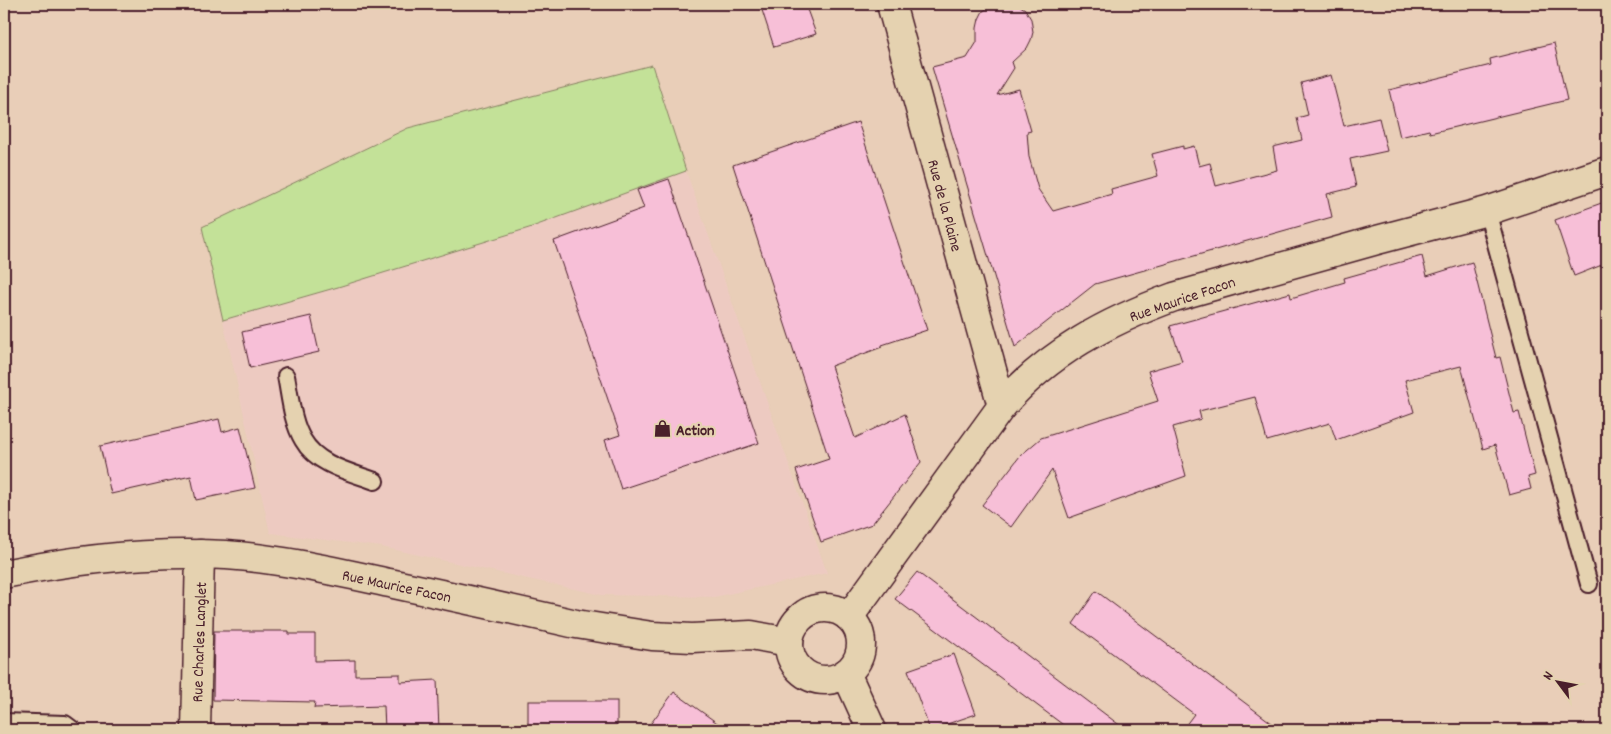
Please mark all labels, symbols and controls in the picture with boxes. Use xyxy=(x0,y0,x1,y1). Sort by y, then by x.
street label: Rue de la Plaine xyxy=(920,157,967,254)
street label: Rue Maurice Facon xyxy=(1127,271,1239,329)
shop icon: Action xyxy=(652,419,672,439)
place label: Action xyxy=(676,420,715,443)
street label: Rue Maurice Facon xyxy=(340,565,453,610)
street label: Rue Charles Langlet xyxy=(187,581,214,703)
north arrow xyxy=(1534,656,1584,706)
text: N xyxy=(1538,668,1559,684)

